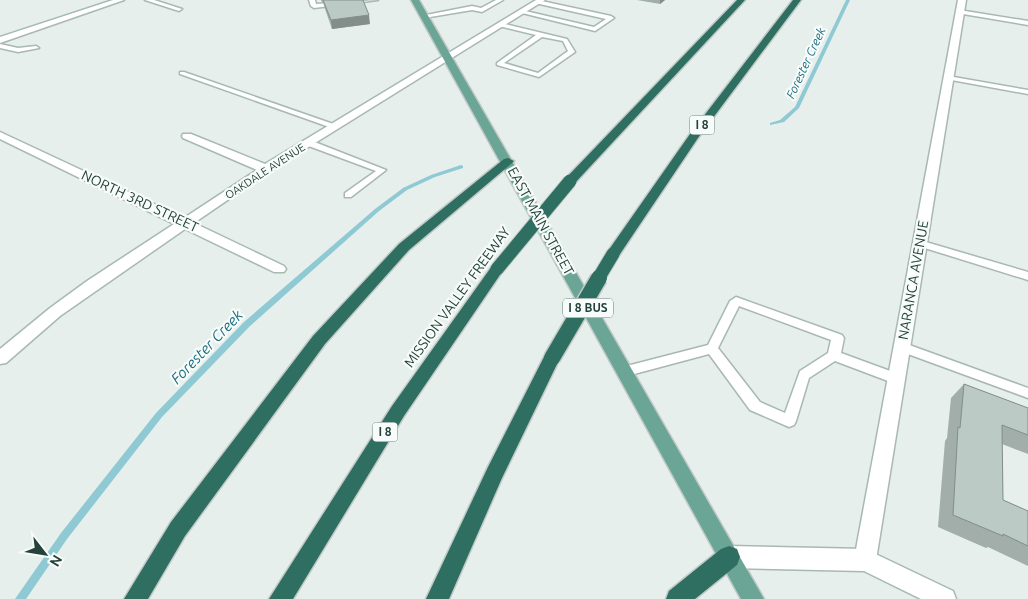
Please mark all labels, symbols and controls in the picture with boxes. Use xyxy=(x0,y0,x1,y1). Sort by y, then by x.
water label: Forester Creek xyxy=(783,25,828,100)
road number: I 8 xyxy=(690,116,714,134)
street label: OAKDALE AVENUE xyxy=(223,141,307,201)
street label: EAST MAIN STREET xyxy=(505,164,577,278)
street label: NORTH 3RD STREET xyxy=(79,167,201,235)
street label: NARANCA AVENUE xyxy=(895,219,931,341)
street label: MISSION VALLEY FREEWAY xyxy=(401,224,513,370)
road number: I 8 BUS xyxy=(563,298,613,318)
water label: Forester Creek xyxy=(167,306,246,387)
road number: I 8 xyxy=(372,422,398,442)
north arrow xyxy=(20,529,70,579)
text: N xyxy=(47,552,66,569)

